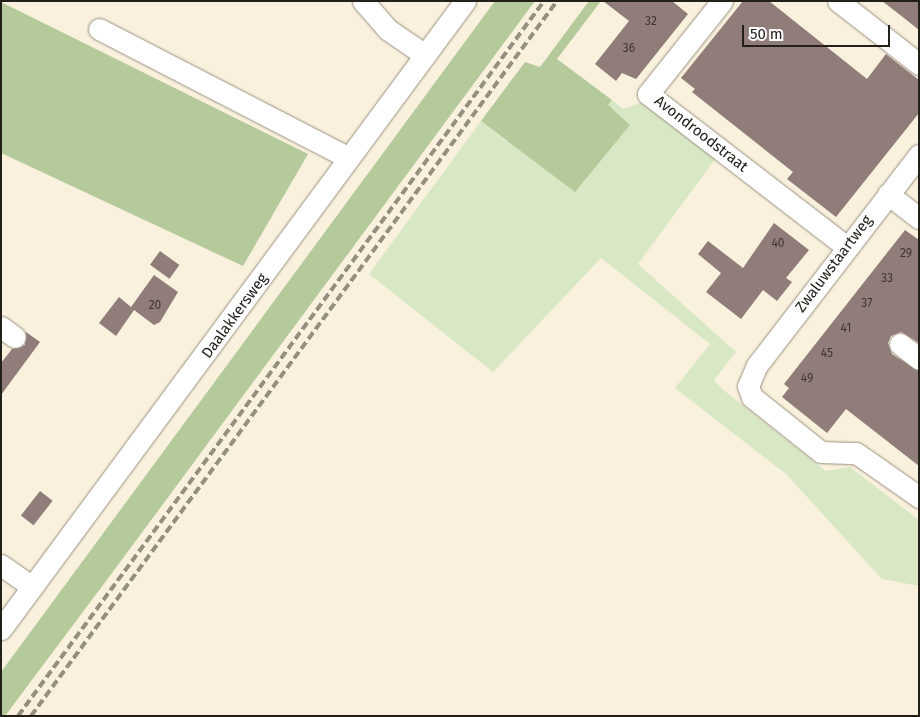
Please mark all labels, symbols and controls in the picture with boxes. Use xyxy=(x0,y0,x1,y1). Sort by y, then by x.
house number: 32 xyxy=(645,15,657,29)
scale bar xyxy=(745,15,892,47)
text: 50 m xyxy=(750,25,783,43)
house number: 36 xyxy=(623,42,635,56)
street label: Avondroodstraat xyxy=(651,92,751,176)
street label: Zwaluwstaartweg xyxy=(792,212,876,316)
house number: 40 xyxy=(771,237,785,251)
house number: 29 xyxy=(900,247,912,261)
street label: Daalakkersweg xyxy=(198,270,272,362)
house number: 33 xyxy=(881,272,893,286)
house number: 37 xyxy=(861,297,873,311)
house number: 20 xyxy=(149,299,161,313)
house number: 41 xyxy=(841,322,851,336)
house number: 45 xyxy=(821,347,833,361)
house number: 49 xyxy=(801,372,813,386)

